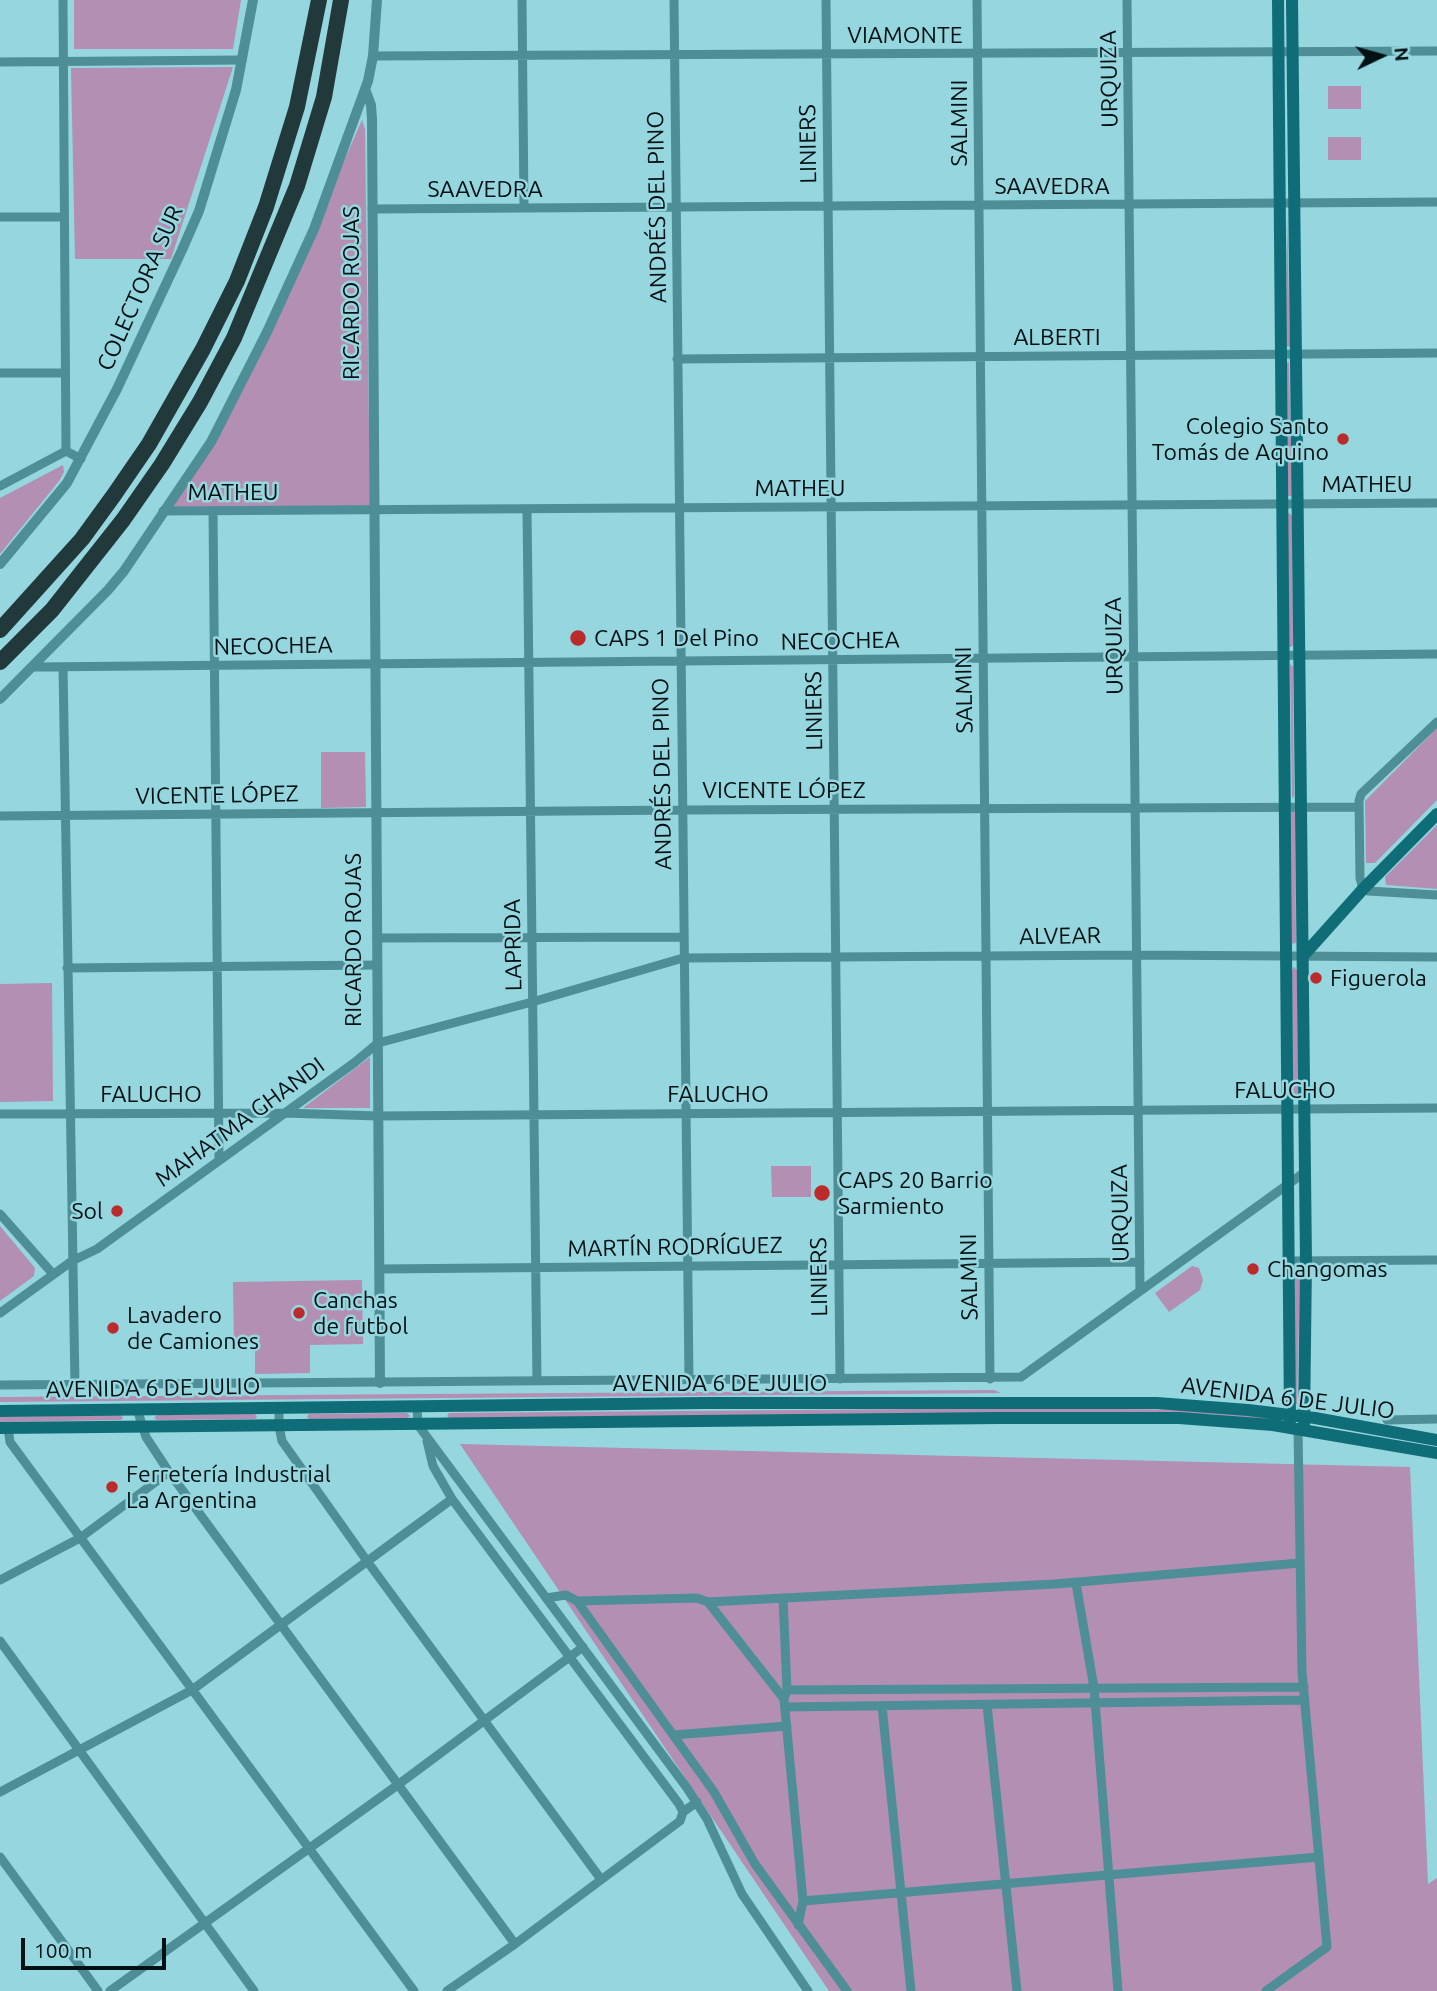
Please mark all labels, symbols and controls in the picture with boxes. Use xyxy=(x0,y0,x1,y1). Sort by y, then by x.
street label: VIAMONTE xyxy=(847,21,963,49)
north arrow xyxy=(1346,21,1416,91)
street label: URQUIZA xyxy=(1094,30,1124,128)
text: N xyxy=(1390,46,1413,62)
street label: SALMINI xyxy=(945,80,973,166)
street label: LINIERS xyxy=(794,104,822,184)
street label: ANDRÉS DEL PINO xyxy=(642,111,672,303)
street label: SAAVEDRA xyxy=(994,172,1110,200)
street label: SAAVEDRA xyxy=(427,175,543,203)
street label: COLECTORA SUR xyxy=(91,201,189,375)
street label: RICARDO ROJAS xyxy=(337,206,365,380)
street label: ALBERTI xyxy=(1013,323,1101,351)
place label: Colegio Santo Tomás de Aquino xyxy=(1152,412,1329,466)
marker: Colegio Santo Tomás de Aquino xyxy=(1335,431,1351,447)
street label: MATHEU xyxy=(1322,470,1412,498)
street label: MATHEU xyxy=(755,474,845,502)
street label: MATHEU xyxy=(188,478,278,506)
street label: URQUIZA xyxy=(1099,597,1129,695)
place label: CAPS 1 Del Pino xyxy=(594,624,759,652)
street label: NECOCHEA xyxy=(780,626,900,656)
marker: CAPS 1 Del Pino xyxy=(568,628,588,648)
street label: NECOCHEA xyxy=(213,631,333,661)
street label: SALMINI xyxy=(949,646,979,734)
street label: LINIERS xyxy=(800,671,828,751)
street label: ANDRÉS DEL PINO xyxy=(647,678,677,870)
street label: VICENTE LÓPEZ xyxy=(702,776,866,804)
street label: VICENTE LÓPEZ xyxy=(135,780,299,810)
street label: RICARDO ROJAS xyxy=(339,853,367,1027)
street label: LAPRIDA xyxy=(498,899,528,991)
street label: ALVEAR xyxy=(1019,921,1101,951)
place label: Figuerola xyxy=(1330,964,1427,992)
marker: Figuerola xyxy=(1308,970,1324,986)
street label: MAHATMA GHANDI xyxy=(150,1051,330,1193)
street label: FALUCHO xyxy=(1234,1076,1336,1104)
street label: FALUCHO xyxy=(100,1080,202,1108)
street label: FALUCHO xyxy=(667,1080,769,1108)
street label: URQUIZA xyxy=(1105,1164,1135,1262)
place label: CAPS 20 Barrio Sarmiento xyxy=(838,1166,993,1220)
marker: CAPS 20 Barrio Sarmiento xyxy=(812,1183,832,1203)
place label: Sol xyxy=(71,1197,103,1225)
marker: Sol xyxy=(109,1203,125,1219)
street label: MARTÍN RODRÍGUEZ xyxy=(567,1231,783,1263)
street label: SALMINI xyxy=(954,1233,984,1321)
street label: LINIERS xyxy=(805,1237,833,1317)
place label: Changomas xyxy=(1267,1255,1388,1283)
marker: Changomas xyxy=(1245,1261,1261,1277)
place label: Canchas de futbol xyxy=(313,1286,408,1340)
place label: Lavadero de Camiones xyxy=(127,1301,259,1355)
marker: Canchas de futbol xyxy=(291,1305,307,1321)
marker: Lavadero de Camiones xyxy=(105,1320,121,1336)
street label: AVENIDA 6 DE JULIO xyxy=(613,1369,827,1397)
street label: AVENIDA 6 DE JULIO xyxy=(1180,1371,1396,1425)
street label: AVENIDA 6 DE JULIO xyxy=(45,1372,261,1404)
place label: Ferretería Industrial La Argentina xyxy=(126,1460,331,1514)
marker: Ferretería Industrial La Argentina xyxy=(104,1479,120,1495)
scale bar xyxy=(24,1924,170,1968)
text: 100 m xyxy=(34,1938,92,1962)

